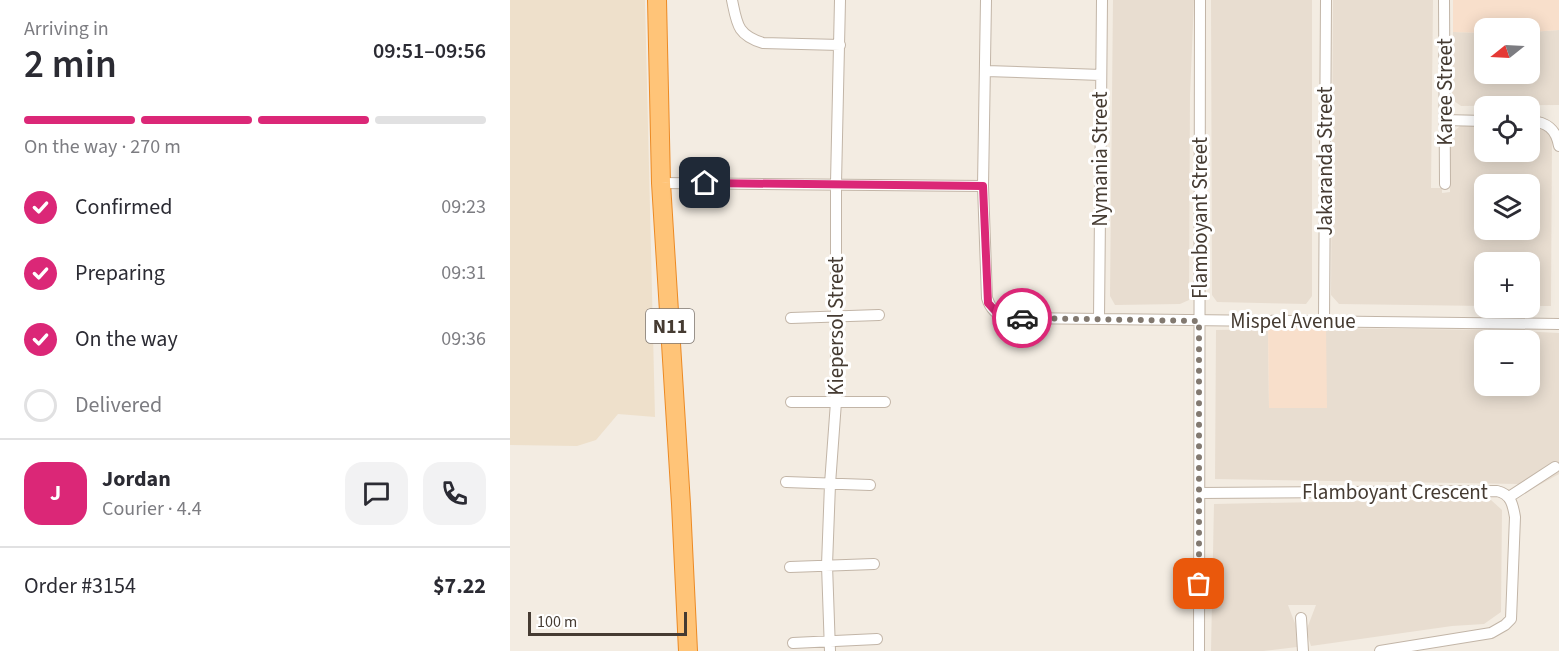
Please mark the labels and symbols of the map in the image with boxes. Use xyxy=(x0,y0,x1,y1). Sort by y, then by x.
north arrow xyxy=(1474,18,1540,84)
street label: Karee Street xyxy=(1430,38,1460,146)
street label: Jakaranda Street xyxy=(1310,86,1340,236)
street label: Nymania Street xyxy=(1085,91,1115,227)
street label: Flamboyant Street xyxy=(1185,137,1215,299)
pin xyxy=(679,157,730,208)
street label: Kiepersol Street xyxy=(821,256,851,396)
courier xyxy=(992,288,1052,348)
street label: Mispel Avenue xyxy=(1230,306,1356,336)
road number: N11 xyxy=(646,309,694,343)
street label: Flamboyant Crescent xyxy=(1302,477,1488,507)
pin xyxy=(1173,558,1224,609)
scale bar xyxy=(528,609,687,636)

